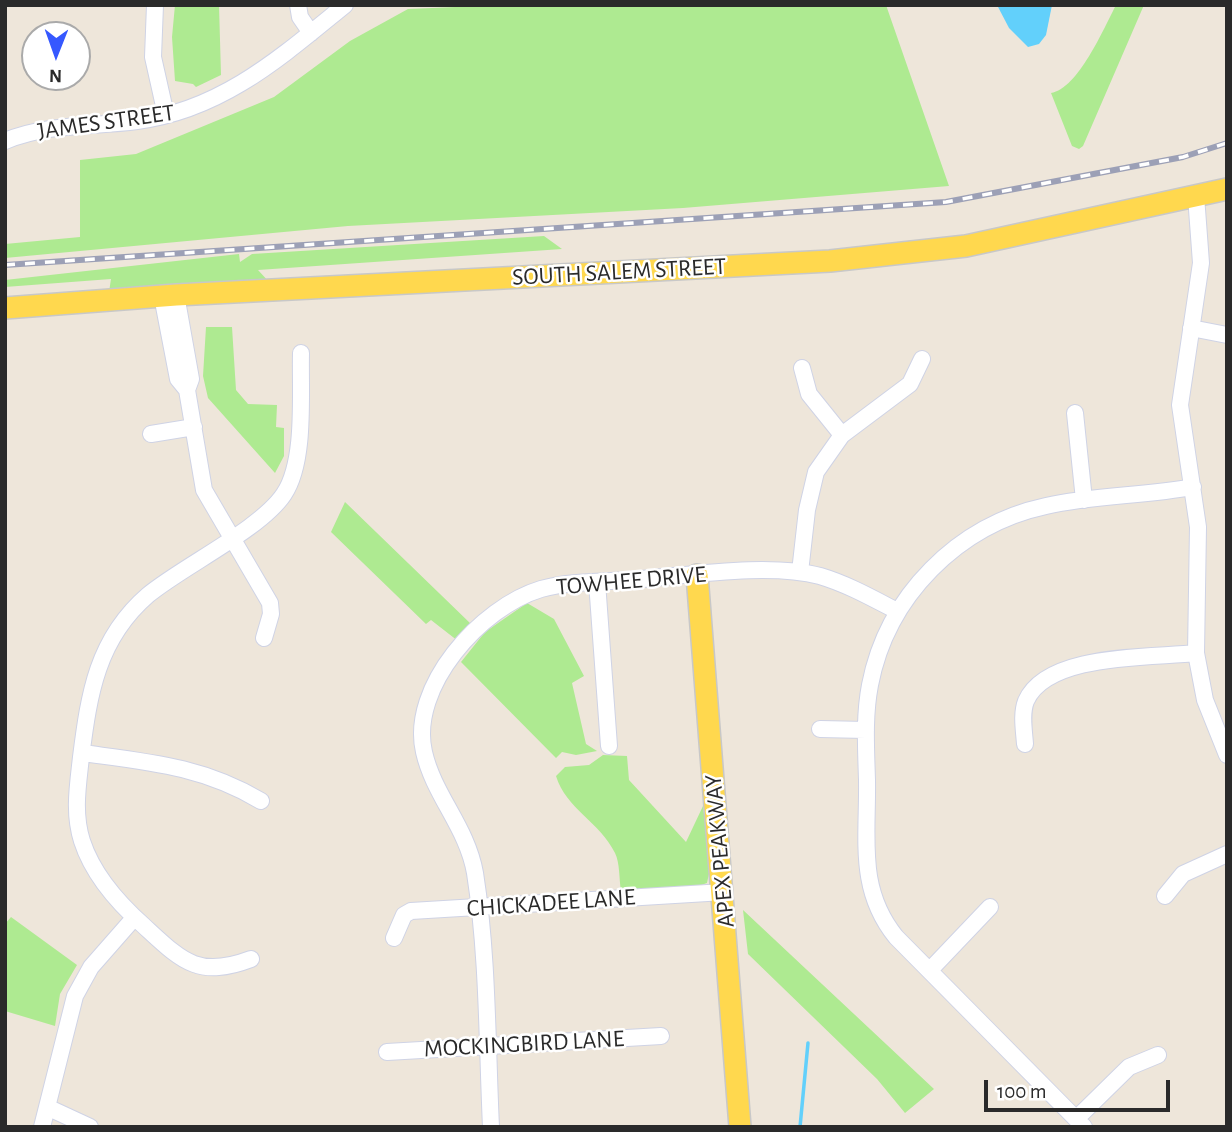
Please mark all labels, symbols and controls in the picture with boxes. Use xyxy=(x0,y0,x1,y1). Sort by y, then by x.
north arrow xyxy=(21,21,91,91)
text: N xyxy=(49,66,62,85)
street label: JAMES STREET xyxy=(36,98,176,146)
street label: SOUTH SALEM STREET xyxy=(511,252,727,292)
street label: TOWHEE DRIVE xyxy=(555,560,707,602)
street label: APEX PEAKWAY xyxy=(699,773,741,929)
street label: CHICKADEE LANE xyxy=(466,883,636,923)
street label: MOCKINGBIRD LANE xyxy=(423,1024,625,1064)
scale bar xyxy=(987,1066,1172,1110)
text: 100 m xyxy=(997,1081,1047,1102)

